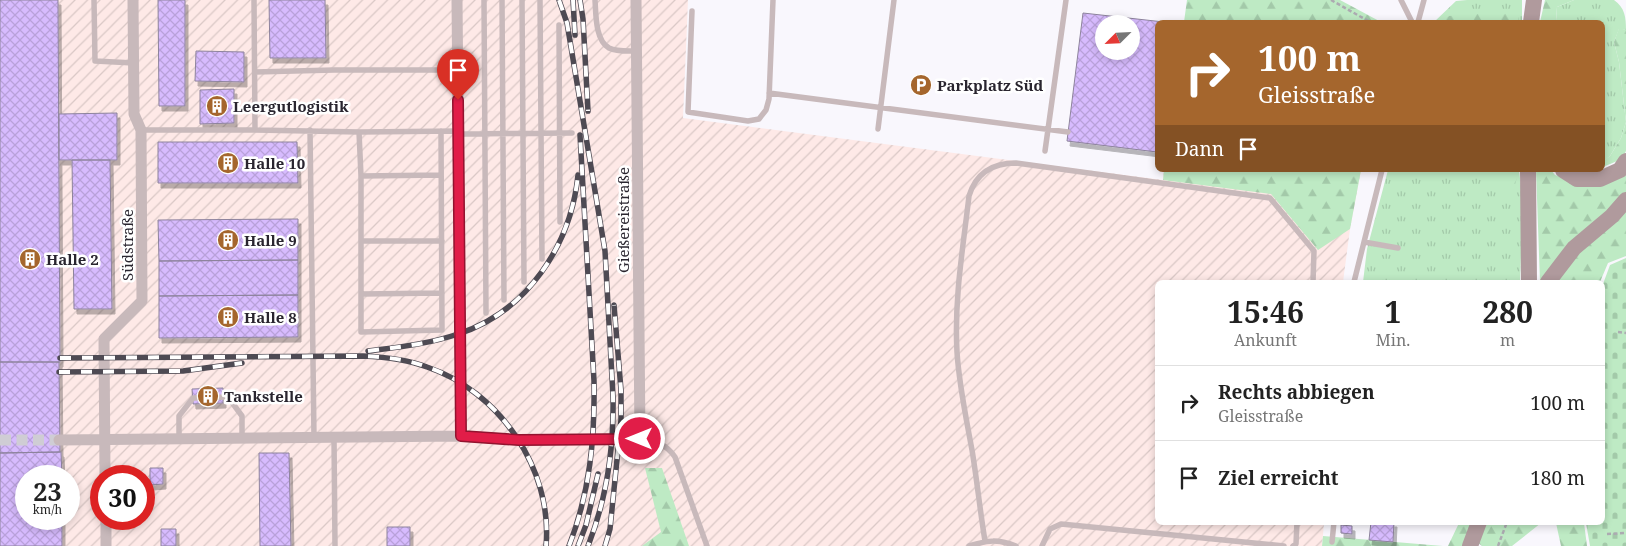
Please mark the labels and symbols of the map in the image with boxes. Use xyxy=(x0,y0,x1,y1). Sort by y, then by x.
north arrow xyxy=(1095,15,1140,60)
pin xyxy=(437,49,479,100)
parking icon: Parkplatz Süd xyxy=(909,73,933,97)
place label: Parkplatz Süd xyxy=(937,75,1044,95)
building icon: Leergutlogistik xyxy=(205,94,229,118)
place label: Leergutlogistik xyxy=(233,96,349,116)
building icon: Halle 10 xyxy=(216,151,240,175)
place label: Halle 10 xyxy=(244,153,305,173)
street label: Gießereistraße xyxy=(613,167,633,273)
street label: Südstraße xyxy=(117,209,137,281)
building icon: Halle 9 xyxy=(216,228,240,252)
place label: Halle 9 xyxy=(244,230,297,250)
building icon: Halle 2 xyxy=(18,247,42,271)
place label: Halle 2 xyxy=(46,249,99,269)
building icon: Halle 8 xyxy=(216,305,240,329)
place label: Halle 8 xyxy=(244,307,297,327)
building icon: Tankstelle xyxy=(196,384,220,408)
place label: Tankstelle xyxy=(224,386,303,406)
position arrow xyxy=(613,412,665,464)
speed limit sign: 30 xyxy=(90,465,155,530)

